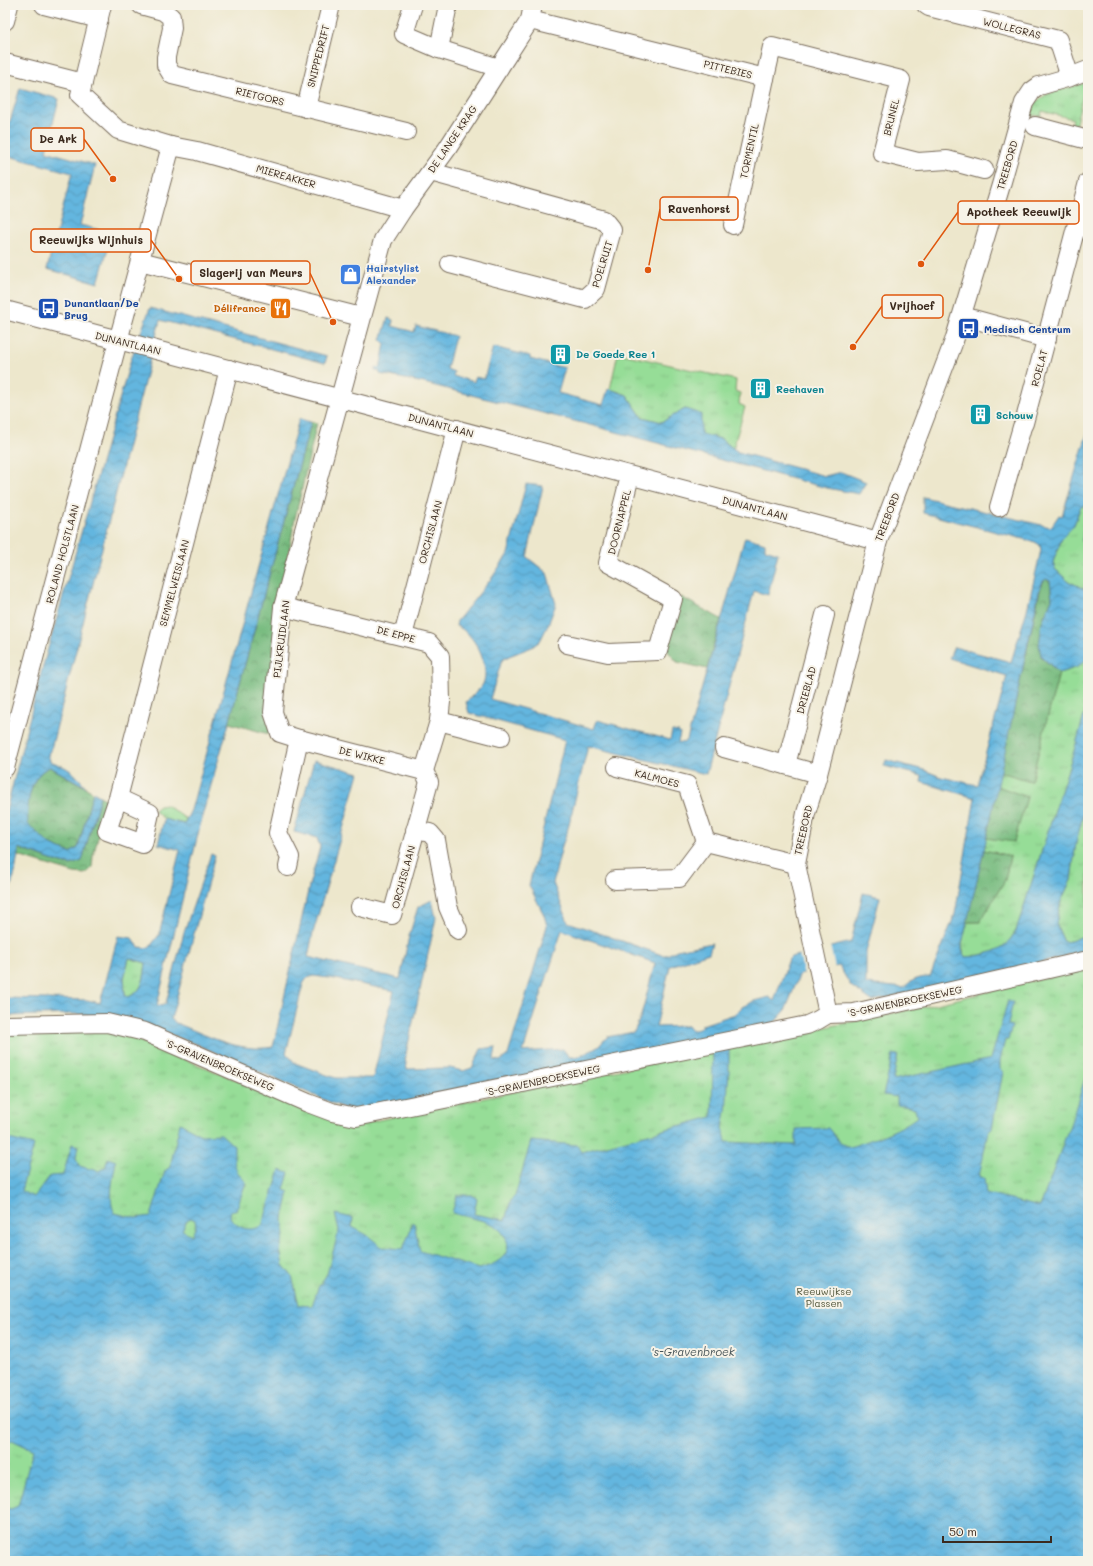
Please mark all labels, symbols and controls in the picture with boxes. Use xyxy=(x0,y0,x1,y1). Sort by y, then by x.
street label: WOLLEGRAS xyxy=(982,14,1043,42)
street label: SNIPPEDRIFT xyxy=(303,23,333,89)
street label: PITTEBIES xyxy=(702,56,754,82)
street label: RIETGORS xyxy=(234,83,286,109)
street label: BRUNEL xyxy=(880,96,903,137)
street label: DE LANGE KRAG xyxy=(424,102,480,175)
street label: TORMENTIL xyxy=(736,121,762,180)
callout: De Ark xyxy=(31,128,84,151)
text: De Ark xyxy=(39,131,77,146)
street label: TREEBORD xyxy=(993,139,1021,191)
street label: MIEREAKKER xyxy=(255,161,317,191)
callout: Ravenhorst xyxy=(660,197,738,220)
text: Ravenhorst xyxy=(668,201,730,216)
callout: Apotheek Reeuwijk xyxy=(958,201,1079,224)
text: Apotheek Reeuwijk xyxy=(967,204,1071,219)
callout: Reeuwijks Wijnhuis xyxy=(31,229,151,252)
text: Reeuwijks Wijnhuis xyxy=(39,232,144,247)
street label: POELRUIT xyxy=(588,239,616,289)
callout: Slagerij van Meurs xyxy=(191,261,310,284)
shop icon: Hairstylist Alexander xyxy=(337,261,363,287)
place label: Hairstylist Alexander xyxy=(366,261,420,287)
text: Slagerij van Meurs xyxy=(199,265,303,280)
restaurant icon: Délifrance xyxy=(268,295,294,321)
callout: Vrijhoef xyxy=(882,295,943,318)
bus stop icon: Dunantlaan/De Brug xyxy=(36,296,62,322)
place label: Dunantlaan/De Brug xyxy=(64,296,139,322)
text: Vrijhoef xyxy=(889,298,935,313)
place label: Délifrance xyxy=(213,301,266,315)
bus stop icon: Medisch Centrum xyxy=(955,316,981,342)
place label: Medisch Centrum xyxy=(984,322,1071,336)
street label: DUNANTLAAN xyxy=(94,328,162,358)
building icon: De Goede Ree 1 xyxy=(548,341,574,367)
place label: De Goede Ree 1 xyxy=(576,347,655,361)
street label: ROELAT xyxy=(1027,348,1051,388)
building icon: Reehaven xyxy=(747,376,773,402)
place label: Reehaven xyxy=(776,382,824,396)
building icon: Schouw xyxy=(967,402,993,428)
place label: Schouw xyxy=(996,408,1034,422)
street label: DUNANTLAAN xyxy=(407,410,475,440)
street label: DOORNAPPEL xyxy=(604,487,634,556)
street label: TREEBORD xyxy=(871,491,903,543)
street label: DUNANTLAAN xyxy=(721,493,789,523)
street label: ORCHISLAAN xyxy=(415,499,445,565)
street label: ROLAND HOLSTLAAN xyxy=(42,503,82,605)
street label: SEMMELWEISLAAN xyxy=(156,538,192,628)
street label: PIJLKRUIDLAAN xyxy=(269,599,293,679)
street label: DE EPPE xyxy=(375,622,417,646)
street label: DRIEBLAD xyxy=(793,665,819,715)
street label: DE WIKKE xyxy=(338,743,387,768)
street label: KALMOES xyxy=(633,765,681,791)
street label: TREEBORD xyxy=(790,804,816,856)
street label: ORCHISLAAN xyxy=(388,844,418,910)
street label: 'S-GRAVENBROEKSEWEG xyxy=(847,982,964,1020)
street label: 'S-GRAVENBROEKSEWEG xyxy=(164,1036,277,1094)
street label: 'S-GRAVENBROEKSEWEG xyxy=(485,1061,602,1099)
park label: Reeuwijkse Plassen xyxy=(797,1284,851,1310)
water label: 's-Gravenbroek xyxy=(651,1344,735,1359)
scale bar xyxy=(943,1518,1051,1544)
text: 50 m xyxy=(949,1523,977,1539)

